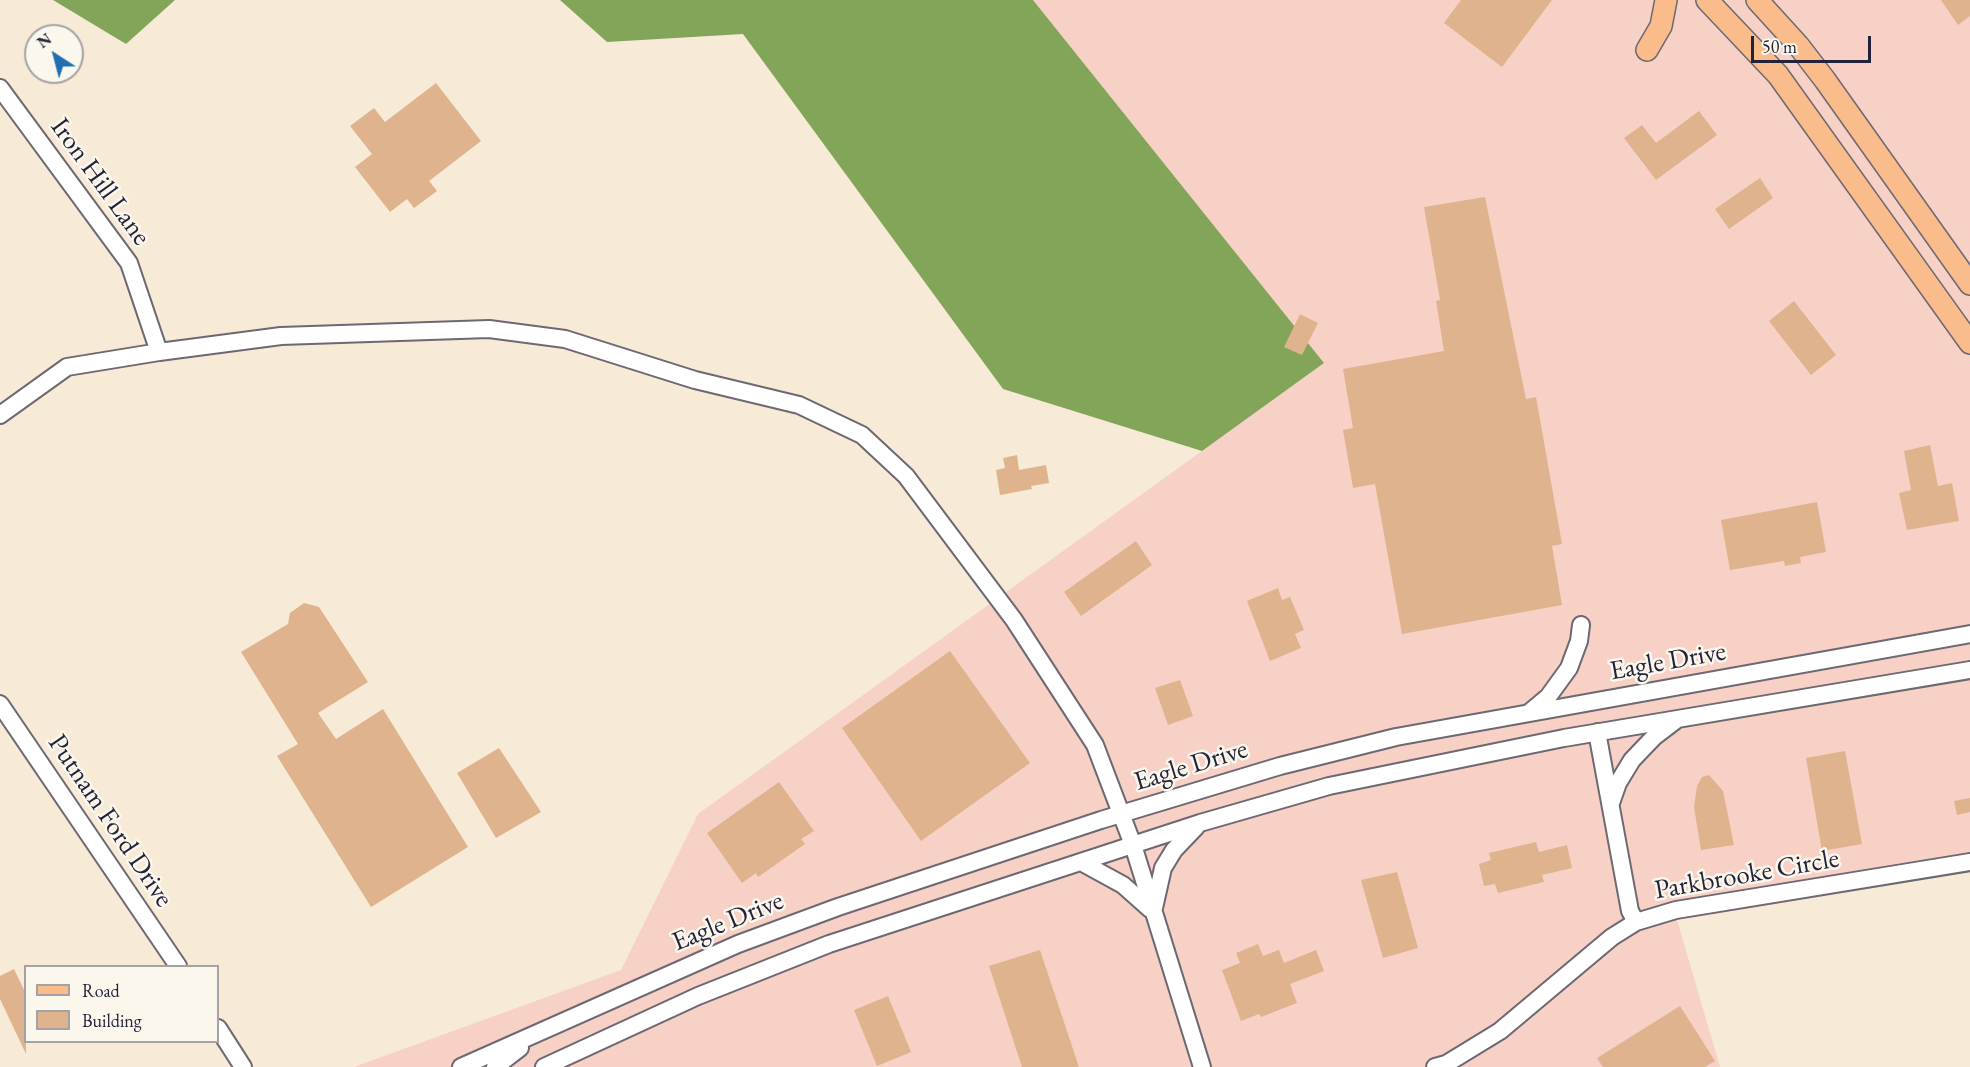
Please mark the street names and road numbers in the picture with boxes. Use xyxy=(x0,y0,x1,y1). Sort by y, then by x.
street label: Iron Hill Lane xyxy=(43,112,157,252)
street label: Eagle Drive xyxy=(1608,636,1728,688)
street label: Putnam Ford Drive xyxy=(40,729,180,913)
street label: Eagle Drive xyxy=(1130,733,1252,799)
street label: Parkbrooke Circle xyxy=(1652,843,1842,907)
street label: Eagle Drive xyxy=(668,885,788,959)

